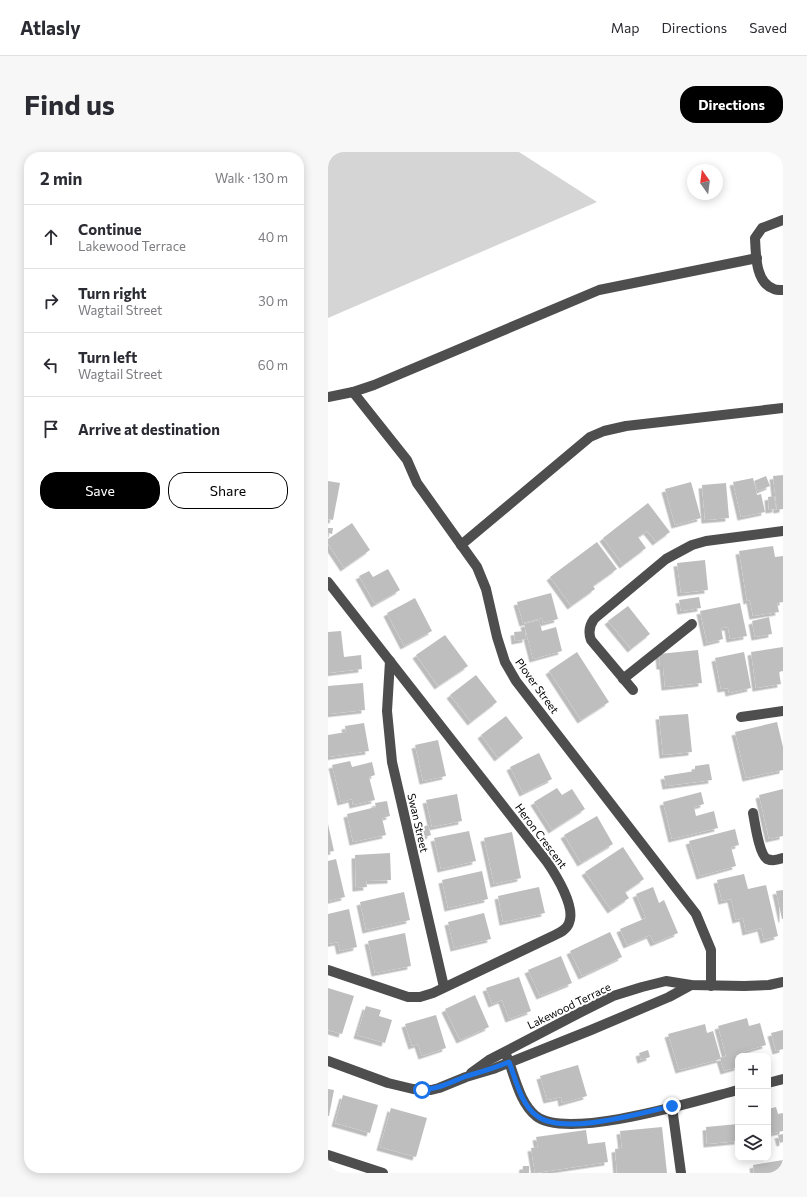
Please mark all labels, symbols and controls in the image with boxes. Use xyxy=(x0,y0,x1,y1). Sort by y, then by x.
text: Atlasly xyxy=(20,16,81,39)
text: Map xyxy=(611,19,640,36)
text: Directions xyxy=(662,19,727,36)
text: Saved xyxy=(749,19,787,36)
button: Directions xyxy=(680,86,783,123)
text: Find us xyxy=(24,87,115,121)
north arrow xyxy=(687,164,723,200)
text: 2 min xyxy=(40,168,82,189)
text: Walk · 130 m xyxy=(215,170,288,186)
text: Continue xyxy=(78,220,142,238)
icon: ahead xyxy=(40,226,62,248)
text: 40 m xyxy=(258,229,288,245)
text: Lakewood Terrace xyxy=(78,238,186,254)
text: Turn right xyxy=(78,284,147,302)
icon: right xyxy=(40,290,62,312)
text: 30 m xyxy=(258,293,288,309)
text: Wagtail Street xyxy=(78,302,162,318)
text: Turn left xyxy=(78,348,137,366)
icon: left xyxy=(40,354,62,376)
text: 60 m xyxy=(258,357,288,373)
text: Wagtail Street xyxy=(78,366,162,382)
icon: arrive xyxy=(40,418,62,440)
text: Arrive at destination xyxy=(78,420,220,438)
button: Save xyxy=(40,472,160,509)
button: Share xyxy=(168,472,288,509)
street label: Plover Street xyxy=(513,656,562,716)
street label: Swan Street xyxy=(405,792,432,854)
street label: Heron Crescent xyxy=(513,801,570,871)
street label: Lakewood Terrace xyxy=(525,980,613,1031)
map controls xyxy=(735,1053,771,1161)
button: + xyxy=(735,1053,771,1089)
route start xyxy=(413,1081,431,1099)
button: − xyxy=(735,1089,771,1125)
route end xyxy=(663,1097,681,1115)
button: layers xyxy=(735,1125,771,1161)

